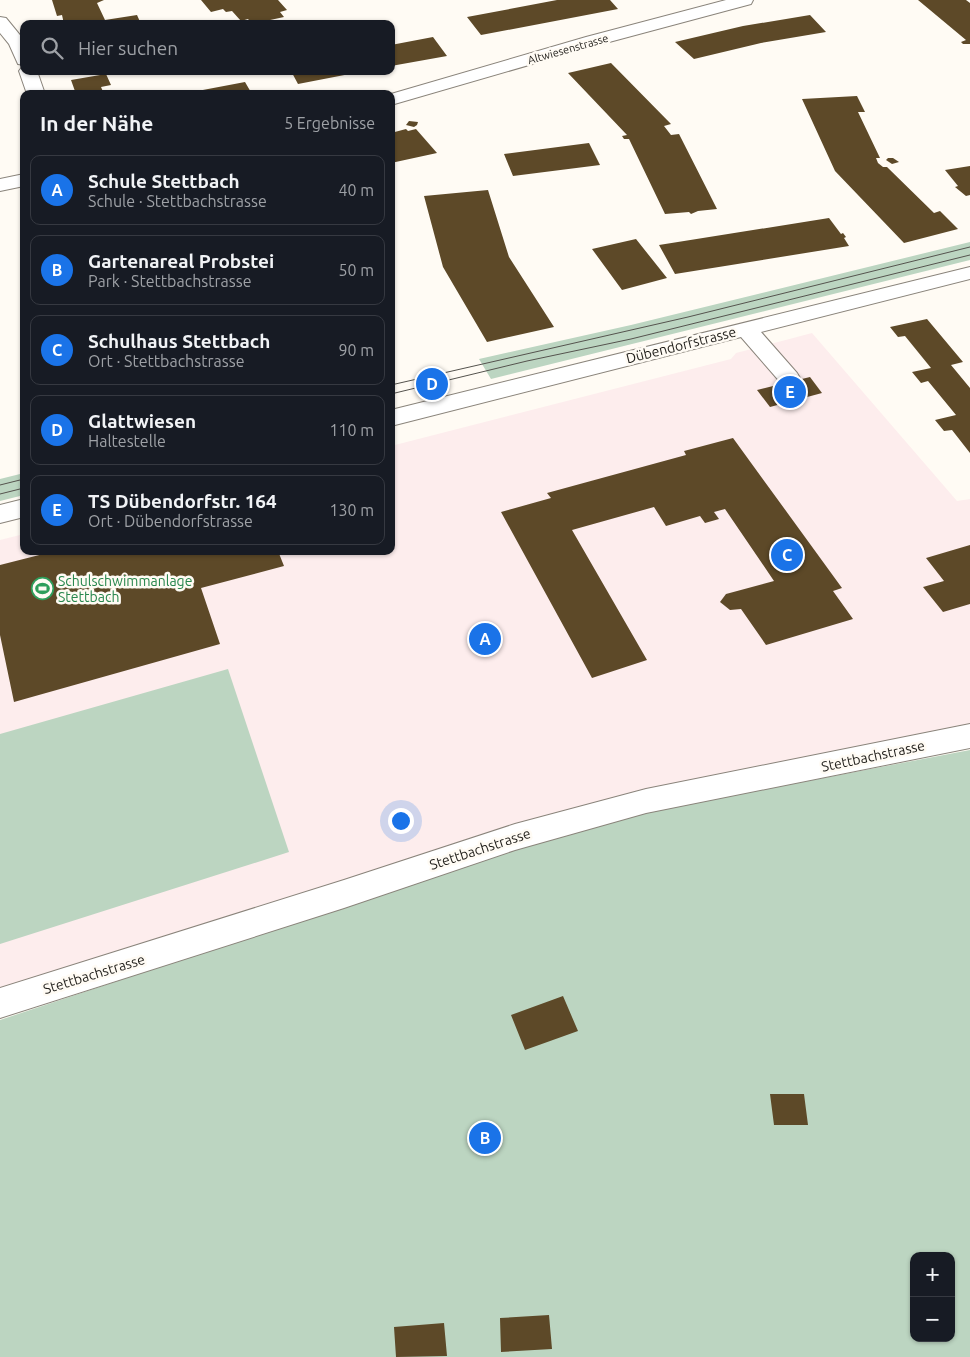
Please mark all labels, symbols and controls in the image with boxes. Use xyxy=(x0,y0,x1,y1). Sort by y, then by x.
search box xyxy=(20,20,395,75)
street label: Altwiesenstrasse xyxy=(526,32,610,66)
icon: search xyxy=(38,34,66,62)
text: Hier suchen xyxy=(78,37,178,59)
text: In der Nähe xyxy=(40,111,153,135)
text: 5 Ergebnisse xyxy=(284,114,375,132)
text: Schule Stettbach xyxy=(88,170,240,192)
text: A xyxy=(51,181,63,199)
text: 40 m xyxy=(338,181,374,199)
text: Schule · Stettbachstrasse xyxy=(88,192,267,210)
text: Gartenareal Probstei xyxy=(88,250,274,272)
text: B xyxy=(52,261,62,279)
text: 50 m xyxy=(338,261,374,279)
text: Park · Stettbachstrasse xyxy=(88,272,252,290)
street label: Dübendorfstrasse xyxy=(624,324,738,366)
text: Schulhaus Stettbach xyxy=(88,330,270,352)
text: C xyxy=(52,341,62,359)
text: 90 m xyxy=(338,341,374,359)
text: Ort · Stettbachstrasse xyxy=(88,352,244,370)
pin: D xyxy=(416,365,448,403)
pin: E xyxy=(774,373,806,411)
text: Glattwiesen xyxy=(88,410,196,432)
text: D xyxy=(51,421,63,439)
text: 110 m xyxy=(329,421,374,439)
text: Haltestelle xyxy=(88,432,166,450)
text: TS Dübendorfstr. 164 xyxy=(88,490,277,512)
text: E xyxy=(52,501,62,519)
text: 130 m xyxy=(329,501,374,519)
text: Ort · Dübendorfstrasse xyxy=(88,512,253,530)
pin: C xyxy=(771,536,803,574)
place label: Schulschwimmanlage Stettbach xyxy=(58,573,192,605)
sports icon: Schulschwimmanlage Stettbach xyxy=(30,577,54,601)
pin: A xyxy=(469,620,501,658)
street label: Stettbachstrasse xyxy=(820,737,926,775)
your location xyxy=(388,808,414,834)
street label: Stettbachstrasse xyxy=(427,825,533,873)
street label: Stettbachstrasse xyxy=(41,951,147,997)
pin: B xyxy=(469,1119,501,1157)
map controls xyxy=(910,1252,955,1342)
button: + xyxy=(910,1252,955,1297)
button: − xyxy=(910,1297,955,1342)

